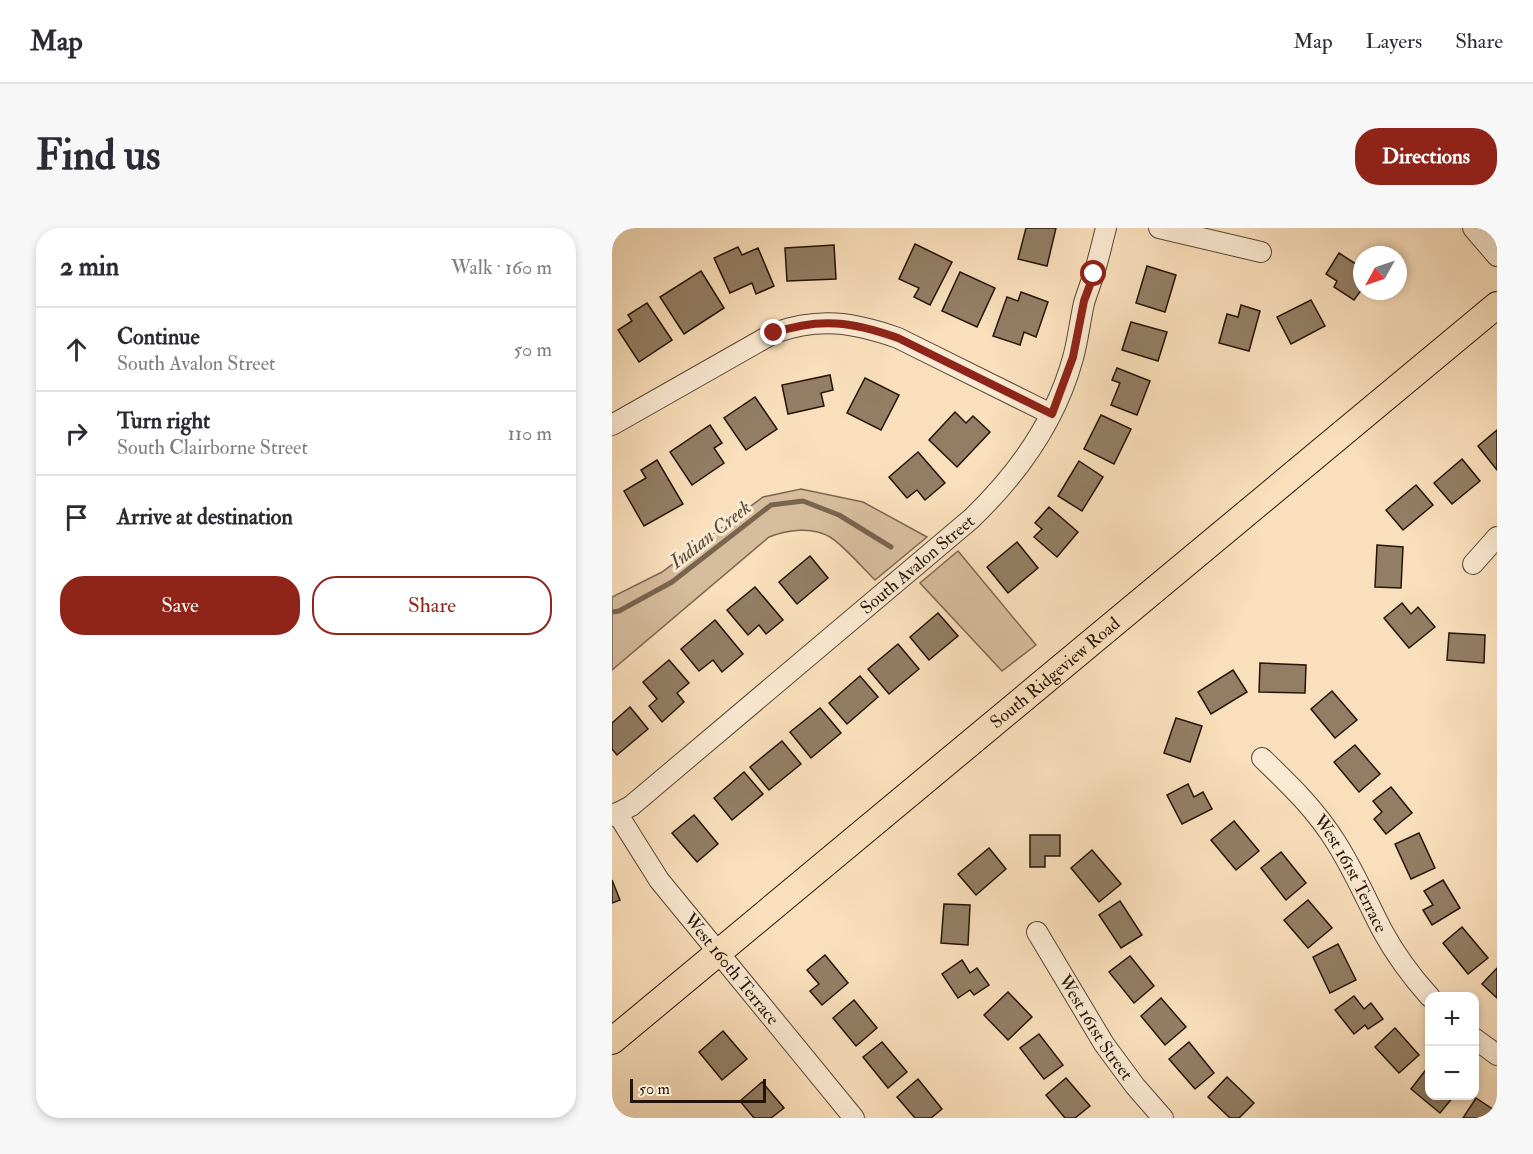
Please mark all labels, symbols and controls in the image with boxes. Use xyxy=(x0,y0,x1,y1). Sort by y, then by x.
text: Map xyxy=(30,24,83,59)
text: Map xyxy=(1293,28,1333,55)
text: Layers xyxy=(1366,28,1422,55)
text: Share xyxy=(1455,28,1503,55)
button: Directions xyxy=(1355,128,1497,185)
text: Find us xyxy=(36,130,160,182)
north arrow xyxy=(1353,246,1407,300)
text: 2 min xyxy=(60,251,119,283)
text: Walk · 160 m xyxy=(451,255,552,280)
route start xyxy=(1080,260,1106,286)
route end xyxy=(760,319,786,345)
text: Continue xyxy=(117,323,200,351)
icon: ahead xyxy=(60,333,93,366)
text: 50 m xyxy=(513,337,552,362)
text: South Avalon Street xyxy=(117,351,276,376)
text: Turn right xyxy=(117,407,210,435)
icon: right xyxy=(60,417,93,450)
text: 110 m xyxy=(508,421,552,446)
text: South Clairborne Street xyxy=(117,435,308,460)
water label: Indian Creek xyxy=(664,495,756,574)
icon: arrive xyxy=(60,501,93,534)
text: Arrive at destination xyxy=(117,503,293,531)
street label: South Avalon Street xyxy=(856,510,980,620)
button: Save xyxy=(60,576,300,635)
button: Share xyxy=(312,576,552,635)
street label: South Ridgeview Road xyxy=(985,612,1125,734)
street label: West 161st Terrace xyxy=(1308,809,1393,937)
street label: West 160th Terrace xyxy=(678,908,784,1030)
street label: West 161st Street xyxy=(1053,970,1138,1085)
map controls xyxy=(1425,992,1479,1100)
button: + xyxy=(1425,992,1479,1046)
button: − xyxy=(1425,1046,1479,1100)
scale bar xyxy=(630,1076,766,1104)
text: 50 m xyxy=(639,1079,670,1099)

